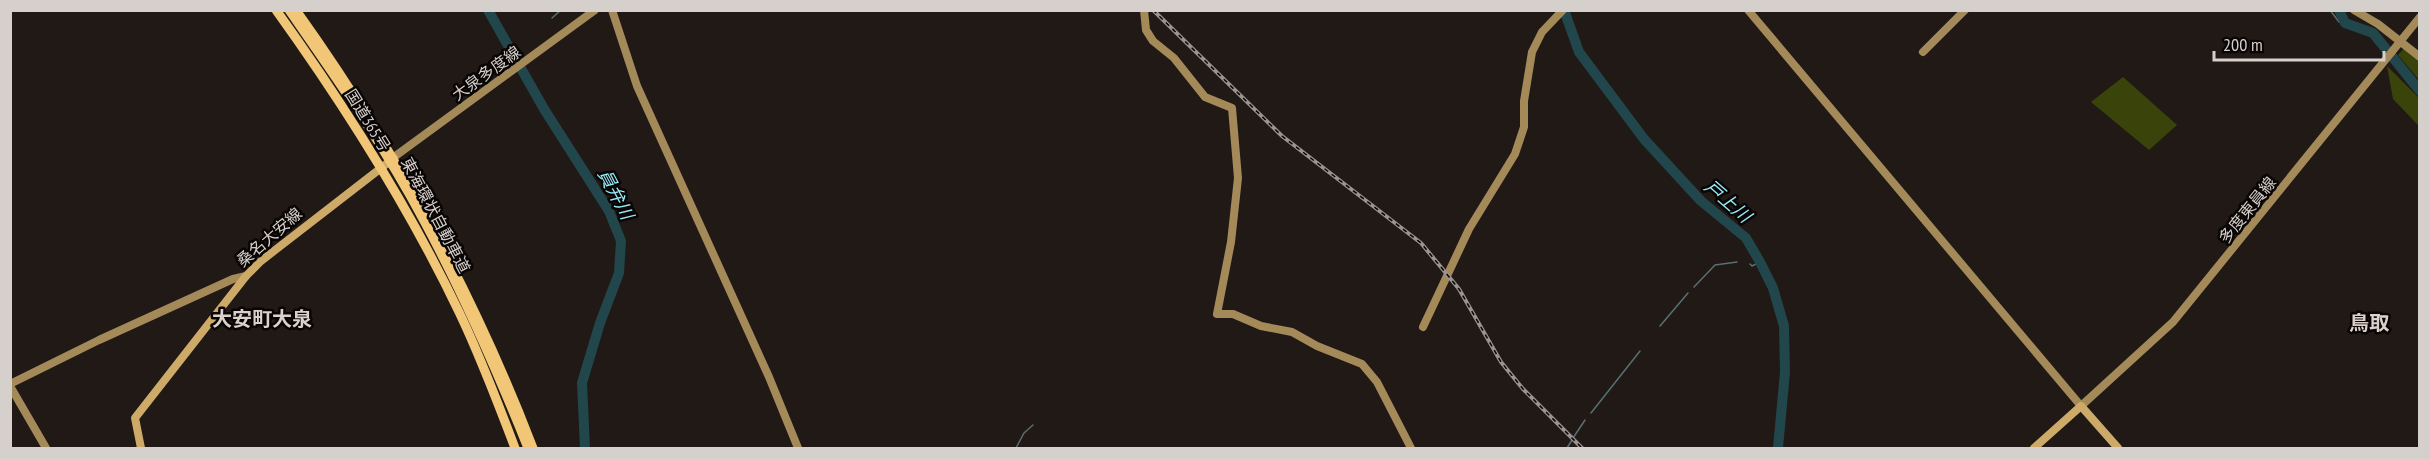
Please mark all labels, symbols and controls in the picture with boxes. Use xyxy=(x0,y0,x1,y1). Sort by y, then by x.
scale bar xyxy=(2214,24,2384,62)
text: 200 m xyxy=(2223,33,2263,56)
street label: 大泉多度線 xyxy=(448,41,524,105)
street label: 国道365号 xyxy=(341,85,395,155)
street label: 東海環状自動車道 xyxy=(397,154,475,276)
water label: 員弁川 xyxy=(593,165,640,225)
street label: 多度東員線 xyxy=(2214,173,2280,247)
water label: 戸上川 xyxy=(1700,175,1757,229)
street label: 桑名大安線 xyxy=(232,203,306,271)
district label: 大安町大泉 xyxy=(212,306,312,332)
district label: 鳥取 xyxy=(2349,310,2390,336)

